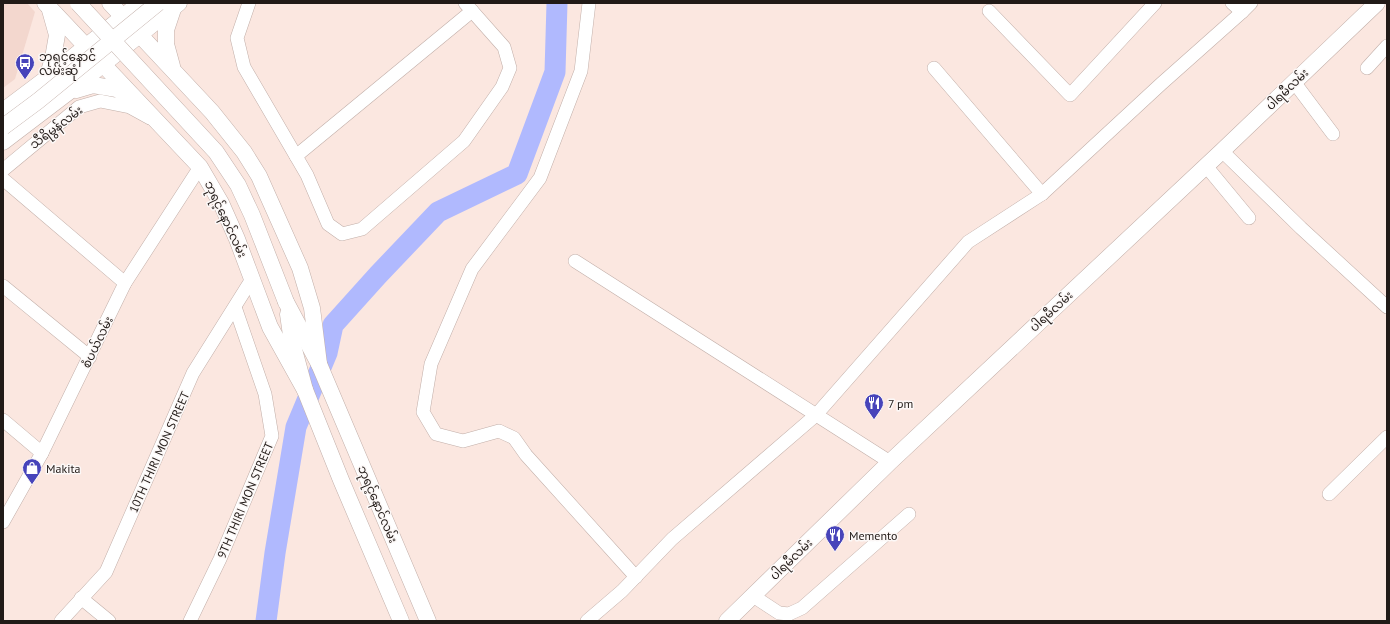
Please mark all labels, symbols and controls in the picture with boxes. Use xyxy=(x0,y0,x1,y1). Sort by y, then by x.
place label: ဘုရင့်နောင် လမ်းဆုံ xyxy=(39,48,96,81)
bus stop icon: ဘုရင့်နောင် လမ်းဆုံ xyxy=(14,52,36,80)
street label: ပါရမီလမ်း xyxy=(1262,64,1314,115)
street label: သီရိမွန်လမ်း xyxy=(26,101,87,154)
street label: ဘုရင့်နောင်လမ်း xyxy=(199,178,251,261)
street label: ပါရမီလမ်း xyxy=(1026,287,1078,337)
street label: စံပယ်လမ်း xyxy=(77,313,116,370)
street label: 10TH THIRI MON STREET xyxy=(125,389,193,515)
restaurant icon: 7 pm xyxy=(863,392,885,420)
place label: 7 pm xyxy=(888,396,913,411)
street label: 9TH THIRI MON STREET xyxy=(214,439,276,560)
shop icon: Makita xyxy=(21,457,43,485)
place label: Makita xyxy=(46,461,80,476)
street label: ဘုရင့်နောင်လမ်း xyxy=(352,463,402,546)
restaurant icon: Memento xyxy=(824,524,846,552)
place label: Memento xyxy=(849,528,897,543)
street label: ပါရမီလမ်း xyxy=(766,534,818,585)

